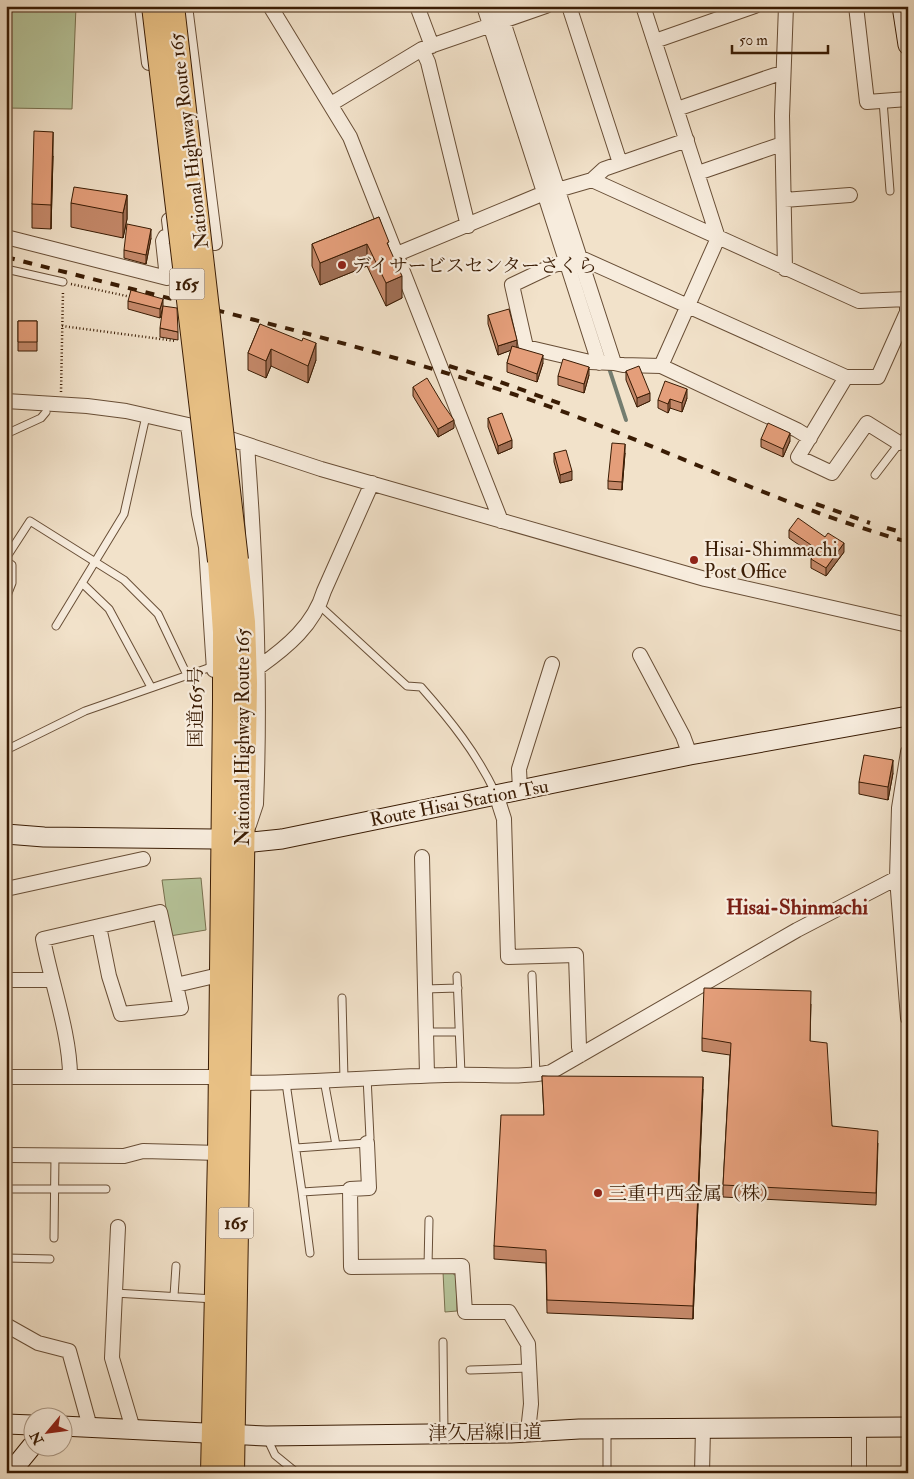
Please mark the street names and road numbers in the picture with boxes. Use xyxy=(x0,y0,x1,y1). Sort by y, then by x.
street label: National Highway Route 165 xyxy=(164,31,214,250)
road number: 165 xyxy=(170,268,204,300)
street label: National Highway Route 165 xyxy=(231,628,255,846)
street label: 国道165号 xyxy=(184,666,208,748)
street label: Route Hisai Station Tsu xyxy=(368,774,551,832)
road number: 165 xyxy=(218,1208,254,1238)
street label: 津久居線旧道 xyxy=(428,1420,542,1446)

